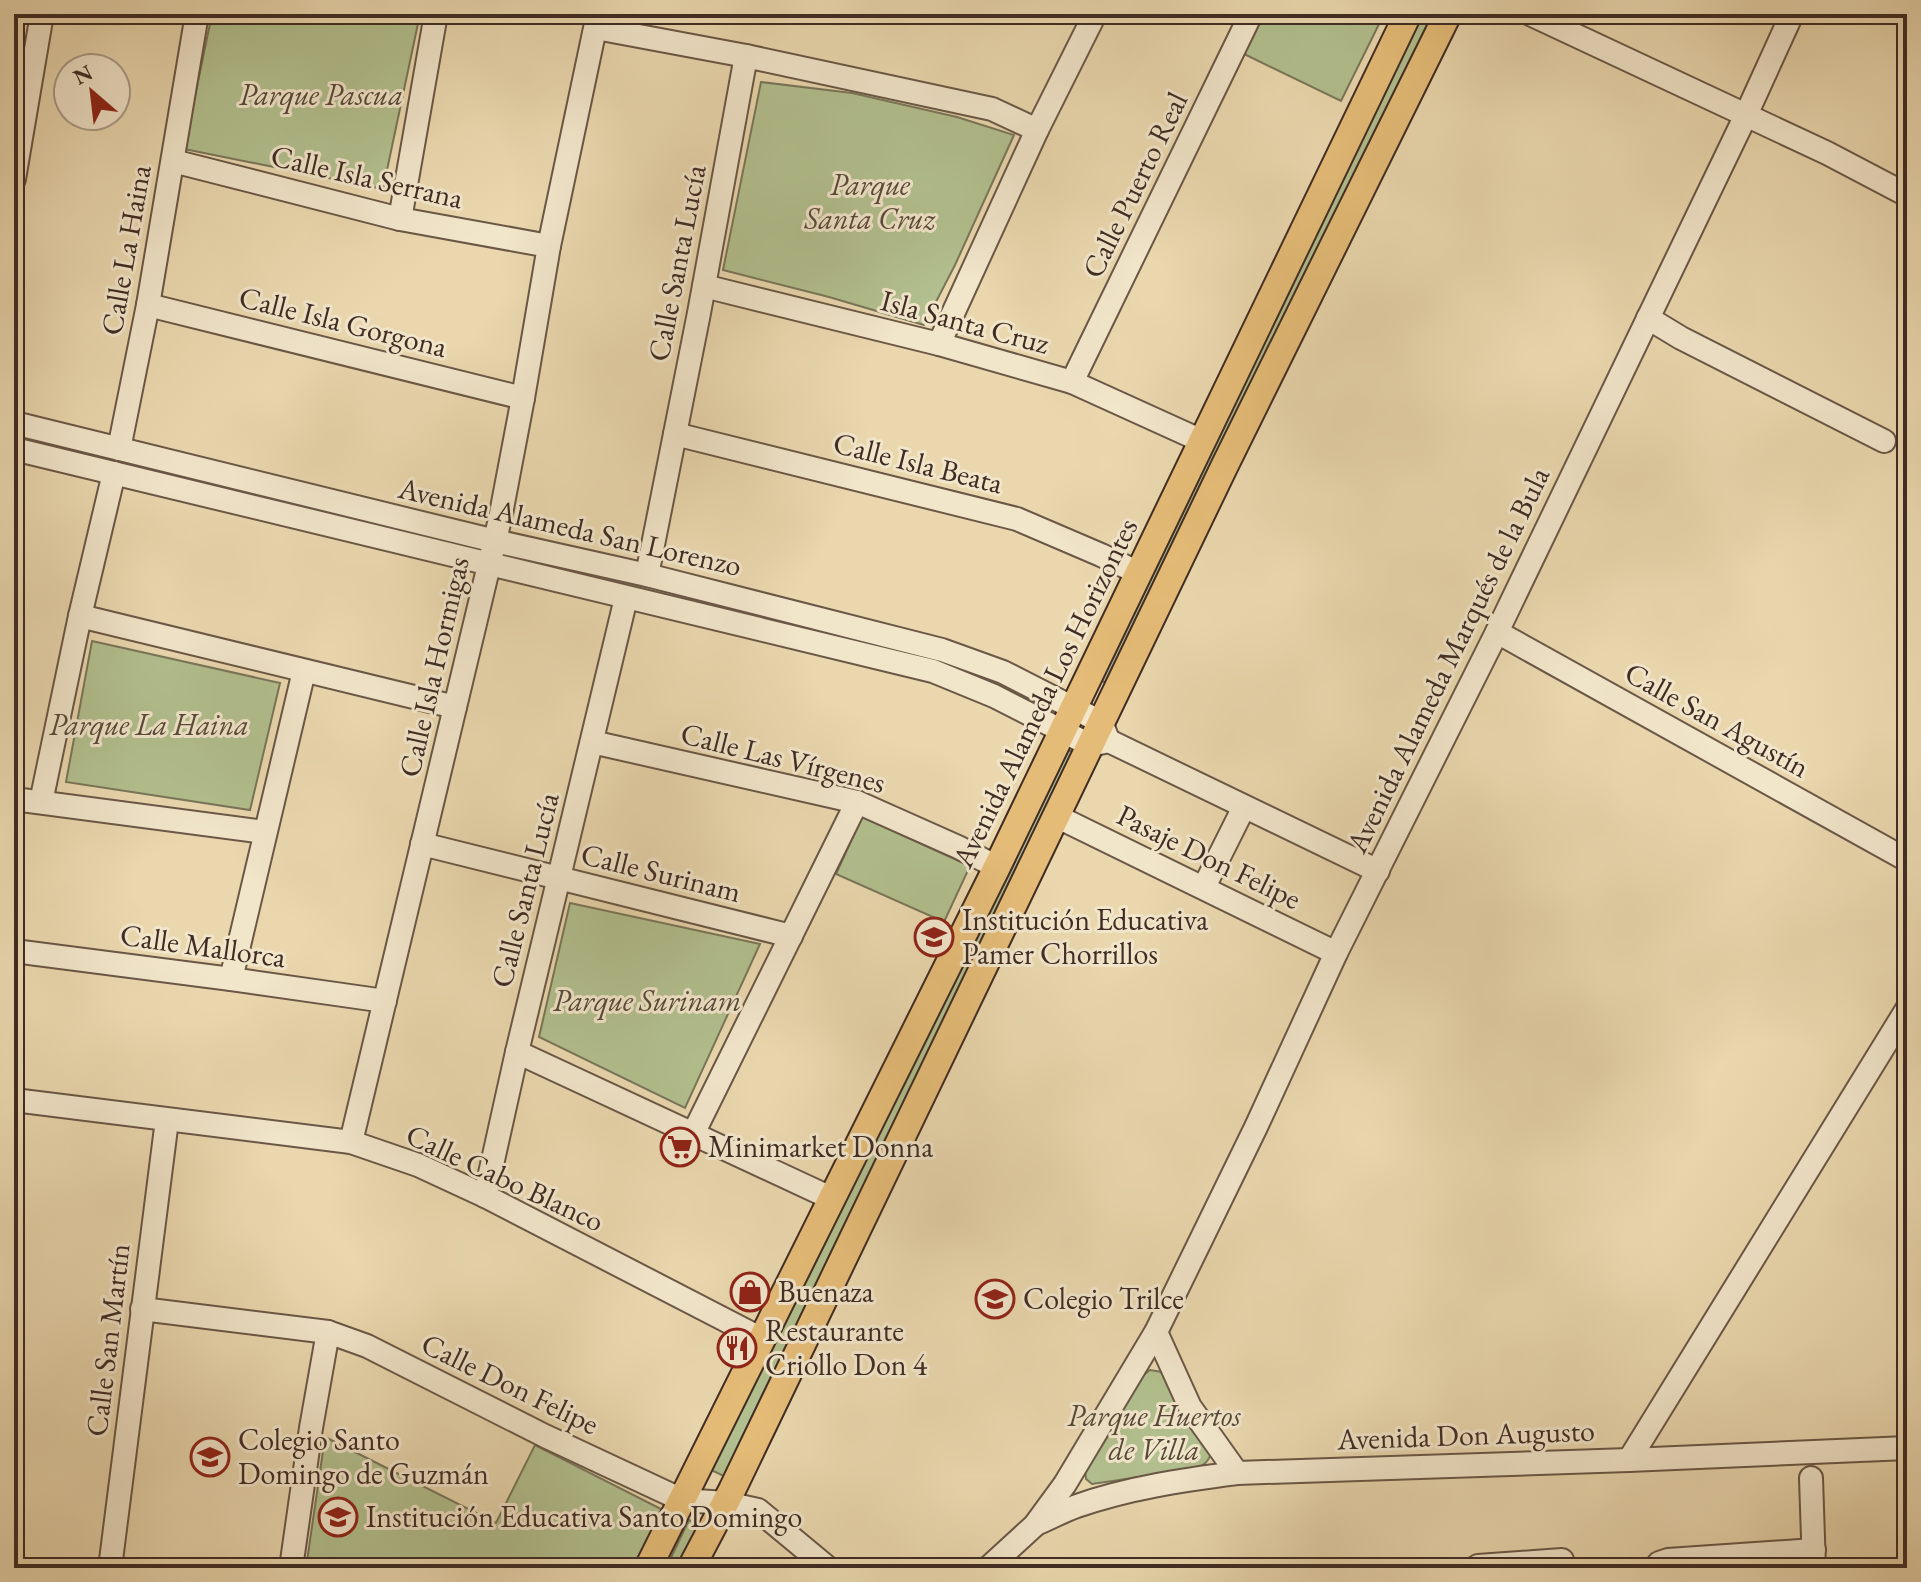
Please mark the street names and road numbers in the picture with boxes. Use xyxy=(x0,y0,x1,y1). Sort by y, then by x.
street label: Calle Puerto Real xyxy=(1073,85,1196,284)
street label: Calle Isla Serrana xyxy=(267,135,467,218)
street label: Calle Santa Lucía xyxy=(638,161,715,364)
street label: Calle La Haina xyxy=(91,162,160,338)
street label: Calle Isla Gorgona xyxy=(235,277,451,366)
street label: Isla Santa Cruz xyxy=(877,280,1054,363)
street label: Calle Isla Beata xyxy=(829,423,1007,502)
street label: Avenida Alameda Marqués de la Bula xyxy=(1336,460,1558,860)
street label: Avenida Alameda San Lorenzo xyxy=(394,468,745,585)
street label: Avenida Alameda Los Horizontes xyxy=(942,512,1146,875)
street label: Calle Isla Hormigas xyxy=(389,553,478,781)
street label: Calle San Agustín xyxy=(1618,653,1817,786)
street label: Calle Las Vírgenes xyxy=(677,713,889,802)
street label: Calle Santa Lucía xyxy=(481,788,568,991)
street label: Pasaje Don Felipe xyxy=(1111,795,1308,918)
street label: Calle Surinam xyxy=(577,834,745,911)
street label: Calle Mallorca xyxy=(118,915,288,976)
street label: Calle Cabo Blanco xyxy=(400,1115,610,1240)
street label: Calle San Martín xyxy=(76,1241,139,1439)
street label: Calle Don Felipe xyxy=(415,1324,605,1443)
street label: Avenida Don Augusto xyxy=(1335,1411,1595,1459)

